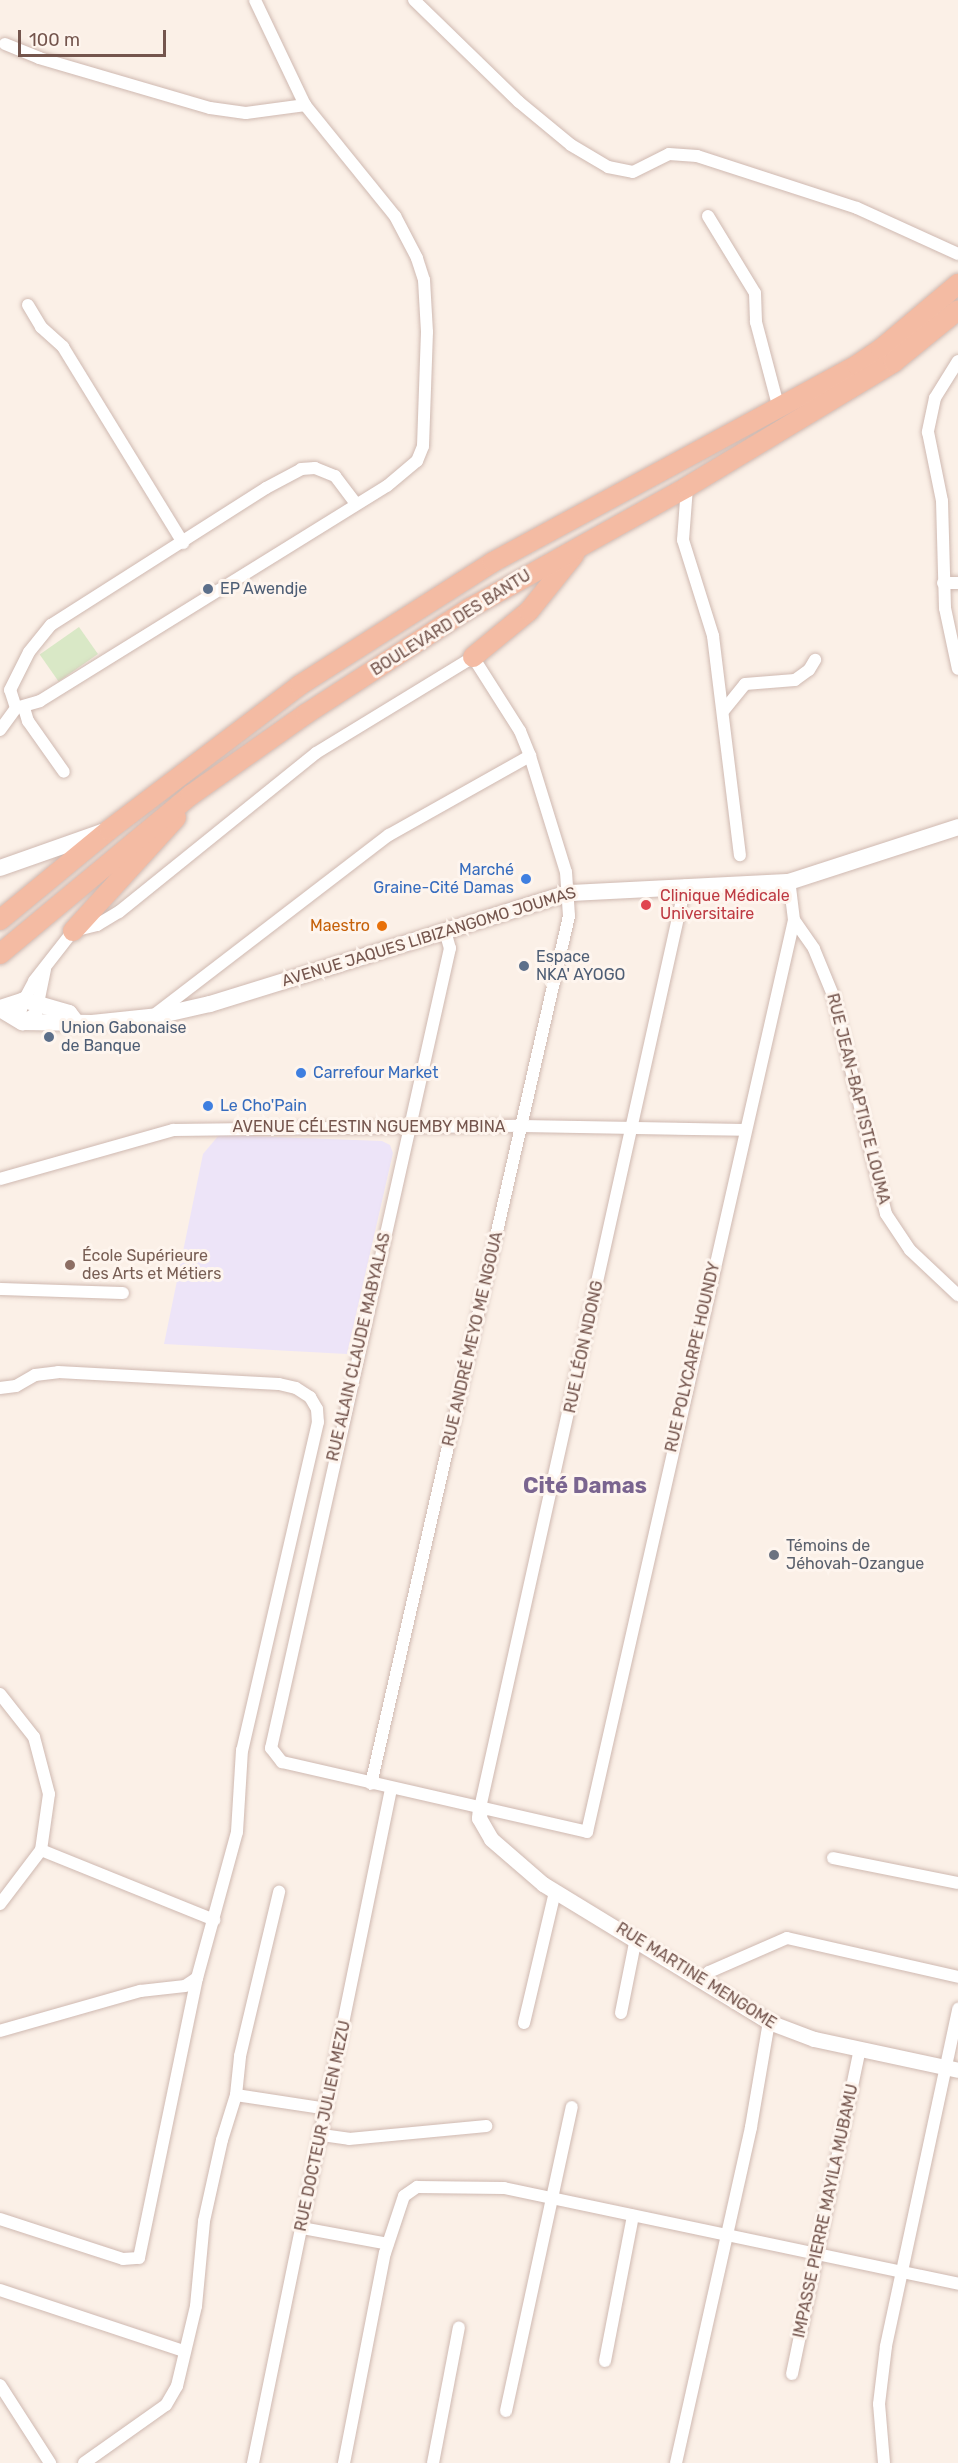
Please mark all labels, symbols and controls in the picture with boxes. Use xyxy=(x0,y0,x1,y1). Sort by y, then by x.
scale bar xyxy=(21,18,170,56)
text: 100 m xyxy=(29,29,80,51)
street label: BOULEVARD DES BANTU xyxy=(368,566,534,680)
place label: EP Awendje xyxy=(220,579,308,599)
marker: EP Awendje xyxy=(201,582,215,596)
place label: Marché Graine-Cité Damas xyxy=(373,860,514,898)
marker: Marché Graine-Cité Damas xyxy=(519,872,533,886)
street label: AVENUE JAQUES LIBIZANGOMO JOUMAS xyxy=(280,883,578,991)
place label: Clinique Médicale Universitaire xyxy=(660,886,790,924)
marker: Clinique Médicale Universitaire xyxy=(637,896,655,914)
place label: Maestro xyxy=(310,916,370,936)
marker: Maestro xyxy=(375,919,389,933)
place label: Espace NKA' AYOGO xyxy=(536,947,626,985)
marker: Espace NKA' AYOGO xyxy=(517,959,531,973)
street label: RUE JEAN-BAPTISTE LOUMA xyxy=(822,992,894,1206)
place label: Union Gabonaise de Banque xyxy=(61,1018,187,1056)
marker: Union Gabonaise de Banque xyxy=(42,1030,56,1044)
place label: Carrefour Market xyxy=(313,1063,439,1083)
marker: Carrefour Market xyxy=(294,1066,308,1080)
place label: Le Cho'Pain xyxy=(220,1096,307,1116)
marker: Le Cho'Pain xyxy=(201,1099,215,1113)
street label: AVENUE CÉLESTIN NGUEMBY MBINA xyxy=(232,1117,506,1137)
street label: RUE ANDRÉ MEYO ME NGOUA xyxy=(439,1230,507,1448)
street label: RUE ALAIN CLAUDE MABYALAS xyxy=(323,1231,395,1463)
place label: École Supérieure des Arts et Métiers xyxy=(82,1246,222,1284)
marker: École Supérieure des Arts et Métiers xyxy=(63,1258,77,1272)
street label: RUE POLYCARPE HOUNDY xyxy=(662,1260,724,1454)
street label: RUE LÉON NDONG xyxy=(561,1279,607,1415)
district label: Cité Damas xyxy=(523,1473,647,1499)
place label: Témoins de Jéhovah-Ozangue xyxy=(786,1536,924,1574)
marker: Témoins de Jéhovah-Ozangue xyxy=(767,1548,781,1562)
street label: RUE MARTINE MENGOME xyxy=(612,1919,780,2033)
street label: RUE DOCTEUR JULIEN MEZU xyxy=(291,2019,355,2233)
street label: IMPASSE PIERRE MAYILA MUBAMU xyxy=(790,2082,862,2340)

